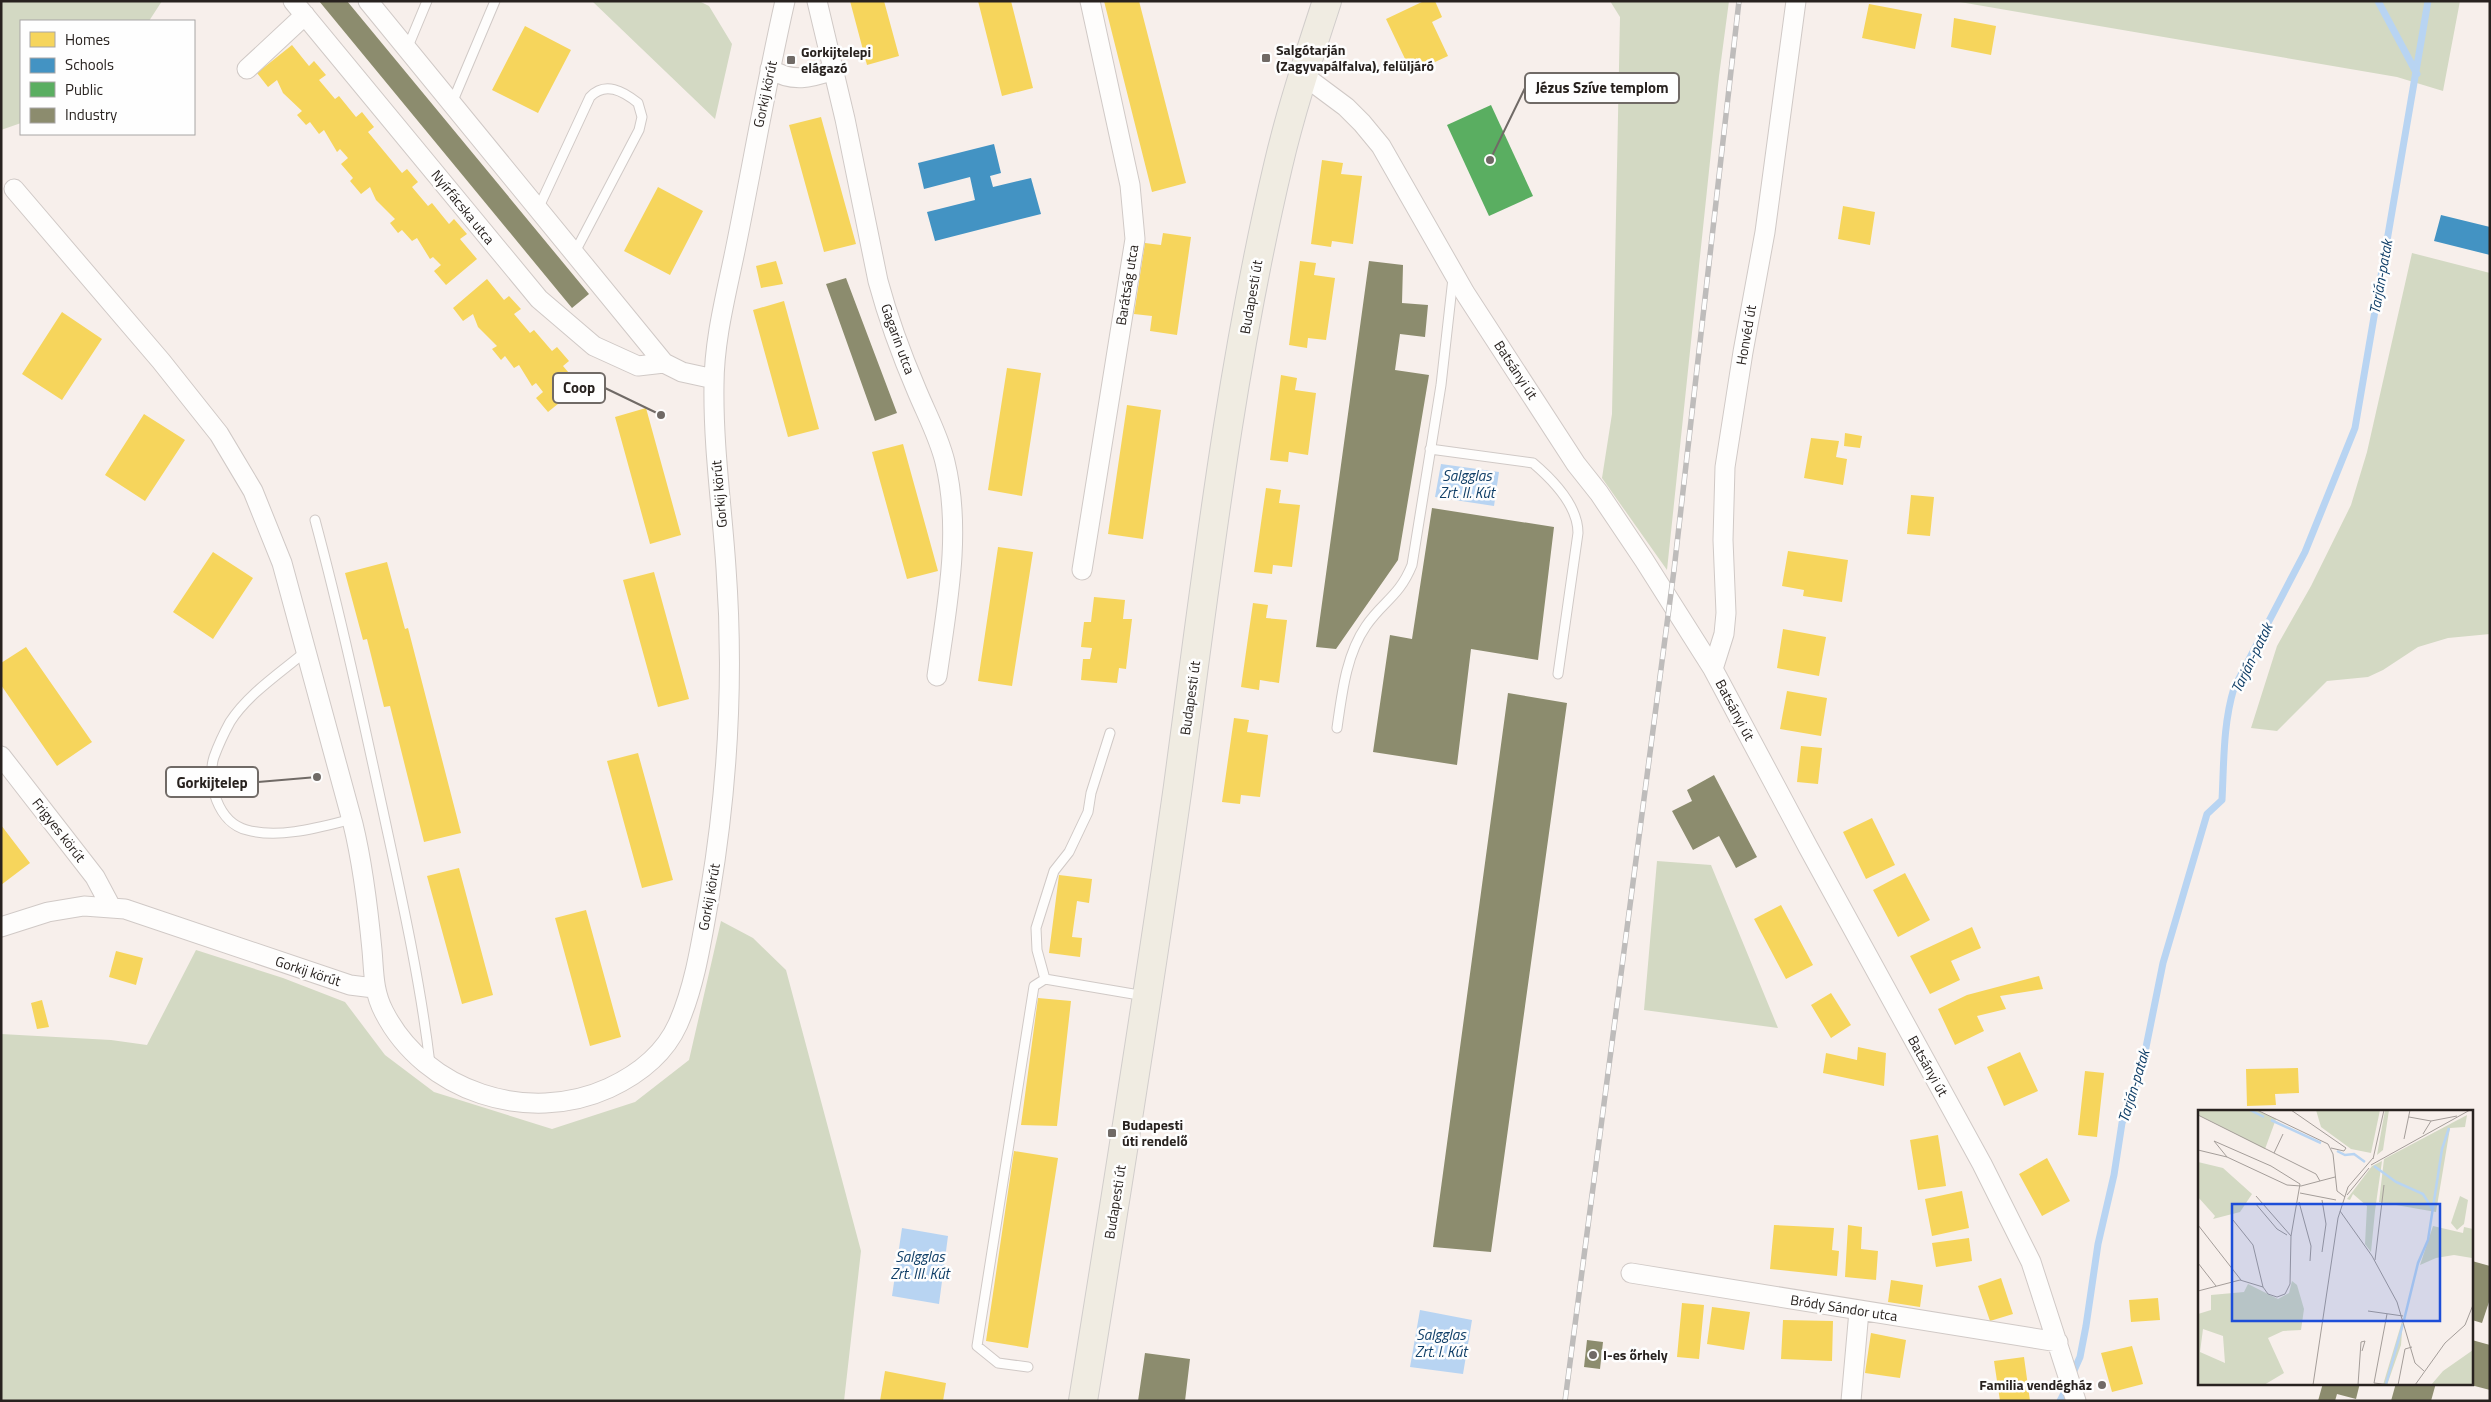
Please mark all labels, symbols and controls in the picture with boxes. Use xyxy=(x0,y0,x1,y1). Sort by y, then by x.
legend xyxy=(20,20,195,135)
text: Homes xyxy=(65,28,110,51)
place label: Salgótarján (Zagyvapálfalva), felüljáró xyxy=(1276,39,1434,76)
place label: Gorkijtelepi elágazó xyxy=(801,41,871,78)
marker: Salgótarján (Zagyvapálfalva), felüljáró xyxy=(1260,52,1272,64)
text: Schools xyxy=(65,53,114,76)
marker: Gorkijtelepi elágazó xyxy=(785,54,797,66)
street label: Gorkij körút xyxy=(747,58,782,129)
callout: Jézus Szíve templom xyxy=(1525,73,1679,103)
text: Jézus Szíve templom xyxy=(1535,76,1669,99)
text: Public xyxy=(65,78,103,101)
text: Industry xyxy=(65,103,117,126)
street label: Nyírfácska utca xyxy=(427,165,500,249)
water label: Tarján-patak xyxy=(2363,236,2399,316)
street label: Barátság utca xyxy=(1110,243,1143,327)
street label: Budapesti út xyxy=(1234,258,1267,336)
street label: Gagarin utca xyxy=(876,301,921,377)
street label: Honvéd út xyxy=(1730,303,1761,367)
street label: Batsányi út xyxy=(1489,336,1543,404)
callout: Coop xyxy=(553,373,605,403)
text: Coop xyxy=(563,376,595,399)
street label: Gorkij körút xyxy=(705,459,732,529)
water label: Salgglas Zrt. II. Kút xyxy=(1439,464,1497,504)
water label: Tarján-patak xyxy=(2225,617,2279,697)
street label: Budapesti út xyxy=(1174,659,1205,736)
street label: Batsányi út xyxy=(1710,675,1760,744)
callout: Gorkijtelep xyxy=(166,767,258,797)
text: Gorkijtelep xyxy=(176,771,248,794)
street label: Frigyes körút xyxy=(28,793,91,866)
street label: Gorkij körút xyxy=(692,862,725,932)
street label: Gorkij körút xyxy=(273,950,344,991)
street label: Batsányi út xyxy=(1903,1031,1954,1100)
water label: Tarján-patak xyxy=(2112,1044,2156,1125)
inset map xyxy=(2198,1110,2474,1384)
place label: Budapesti úti rendelő xyxy=(1122,1114,1188,1151)
marker: Budapesti úti rendelő xyxy=(1106,1127,1118,1139)
street label: Budapesti út xyxy=(1098,1163,1131,1241)
water label: Salgglas Zrt. III. Kút xyxy=(891,1245,952,1285)
street label: Bródy Sándor utca xyxy=(1789,1289,1899,1326)
water label: Salgglas Zrt. I. Kút xyxy=(1415,1323,1469,1363)
place label: I-es őrhely xyxy=(1603,1344,1668,1365)
marker: I-es őrhely xyxy=(1587,1349,1599,1361)
place label: Familia vendégház xyxy=(1979,1374,2092,1395)
marker: Familia vendégház xyxy=(2096,1379,2108,1391)

